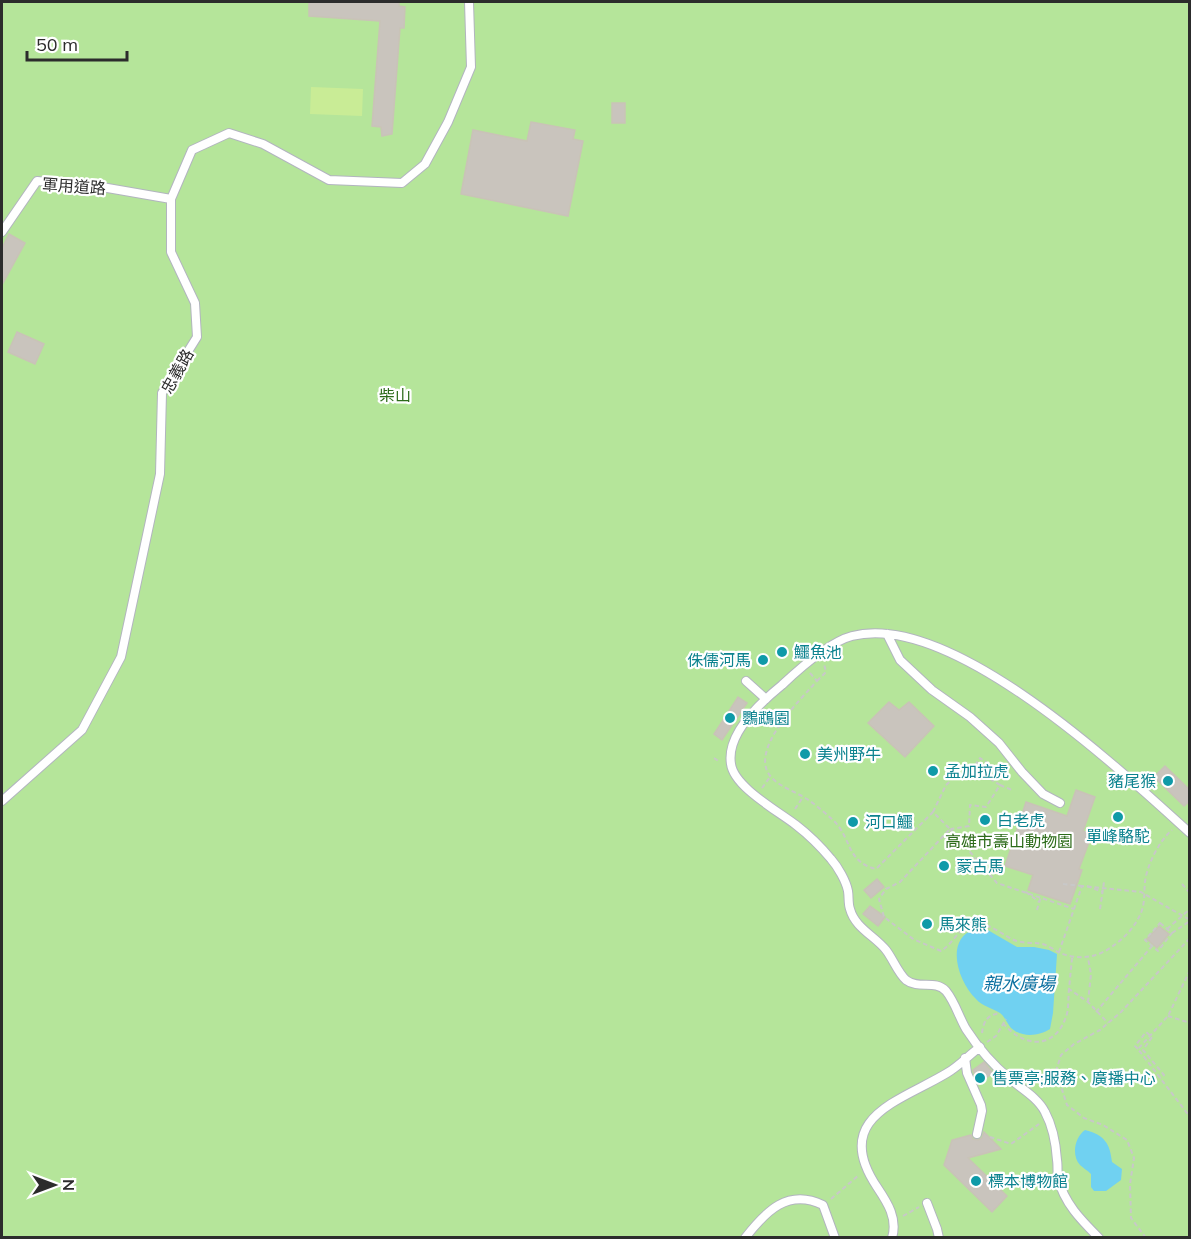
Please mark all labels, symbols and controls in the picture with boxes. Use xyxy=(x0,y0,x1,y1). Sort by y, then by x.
scale bar xyxy=(27,24,128,62)
text: 50 m xyxy=(36,33,78,56)
street label: 軍用道路 xyxy=(41,174,107,198)
street label: 忠義路 xyxy=(157,345,197,397)
park label: 柴山 xyxy=(379,385,411,405)
place label: 鱷魚池 xyxy=(794,642,842,662)
marker: 鱷魚池 xyxy=(775,645,789,659)
place label: 侏儒河馬 xyxy=(687,650,751,670)
marker: 侏儒河馬 xyxy=(756,653,770,667)
place label: 鸚鵡園 xyxy=(742,708,790,728)
marker: 鸚鵡園 xyxy=(723,711,737,725)
place label: 美州野牛 xyxy=(817,744,881,764)
marker: 美州野牛 xyxy=(798,747,812,761)
place label: 孟加拉虎 xyxy=(945,761,1009,781)
marker: 孟加拉虎 xyxy=(926,764,940,778)
place label: 豬尾猴 xyxy=(1108,771,1156,791)
marker: 豬尾猴 xyxy=(1161,774,1175,788)
place label: 白老虎 xyxy=(997,810,1045,830)
marker: 單峰駱駝 xyxy=(1111,810,1125,824)
place label: 河口鱷 xyxy=(865,812,913,832)
marker: 白老虎 xyxy=(978,813,992,827)
marker: 河口鱷 xyxy=(846,815,860,829)
place label: 單峰駱駝 xyxy=(1086,826,1150,846)
park label: 高雄市壽山動物園 xyxy=(945,831,1073,851)
place label: 蒙古馬 xyxy=(956,856,1004,876)
marker: 蒙古馬 xyxy=(937,859,951,873)
place label: 馬來熊 xyxy=(939,914,987,934)
marker: 馬來熊 xyxy=(920,917,934,931)
water label: 親水廣場 xyxy=(983,972,1057,995)
place label: 售票亭;服務、廣播中心 xyxy=(992,1068,1156,1088)
marker: 售票亭;服務、廣播中心 xyxy=(973,1071,987,1085)
north arrow xyxy=(24,1155,84,1215)
place label: 標本博物館 xyxy=(988,1171,1068,1191)
marker: 標本博物館 xyxy=(969,1174,983,1188)
text: N xyxy=(59,1179,79,1191)

